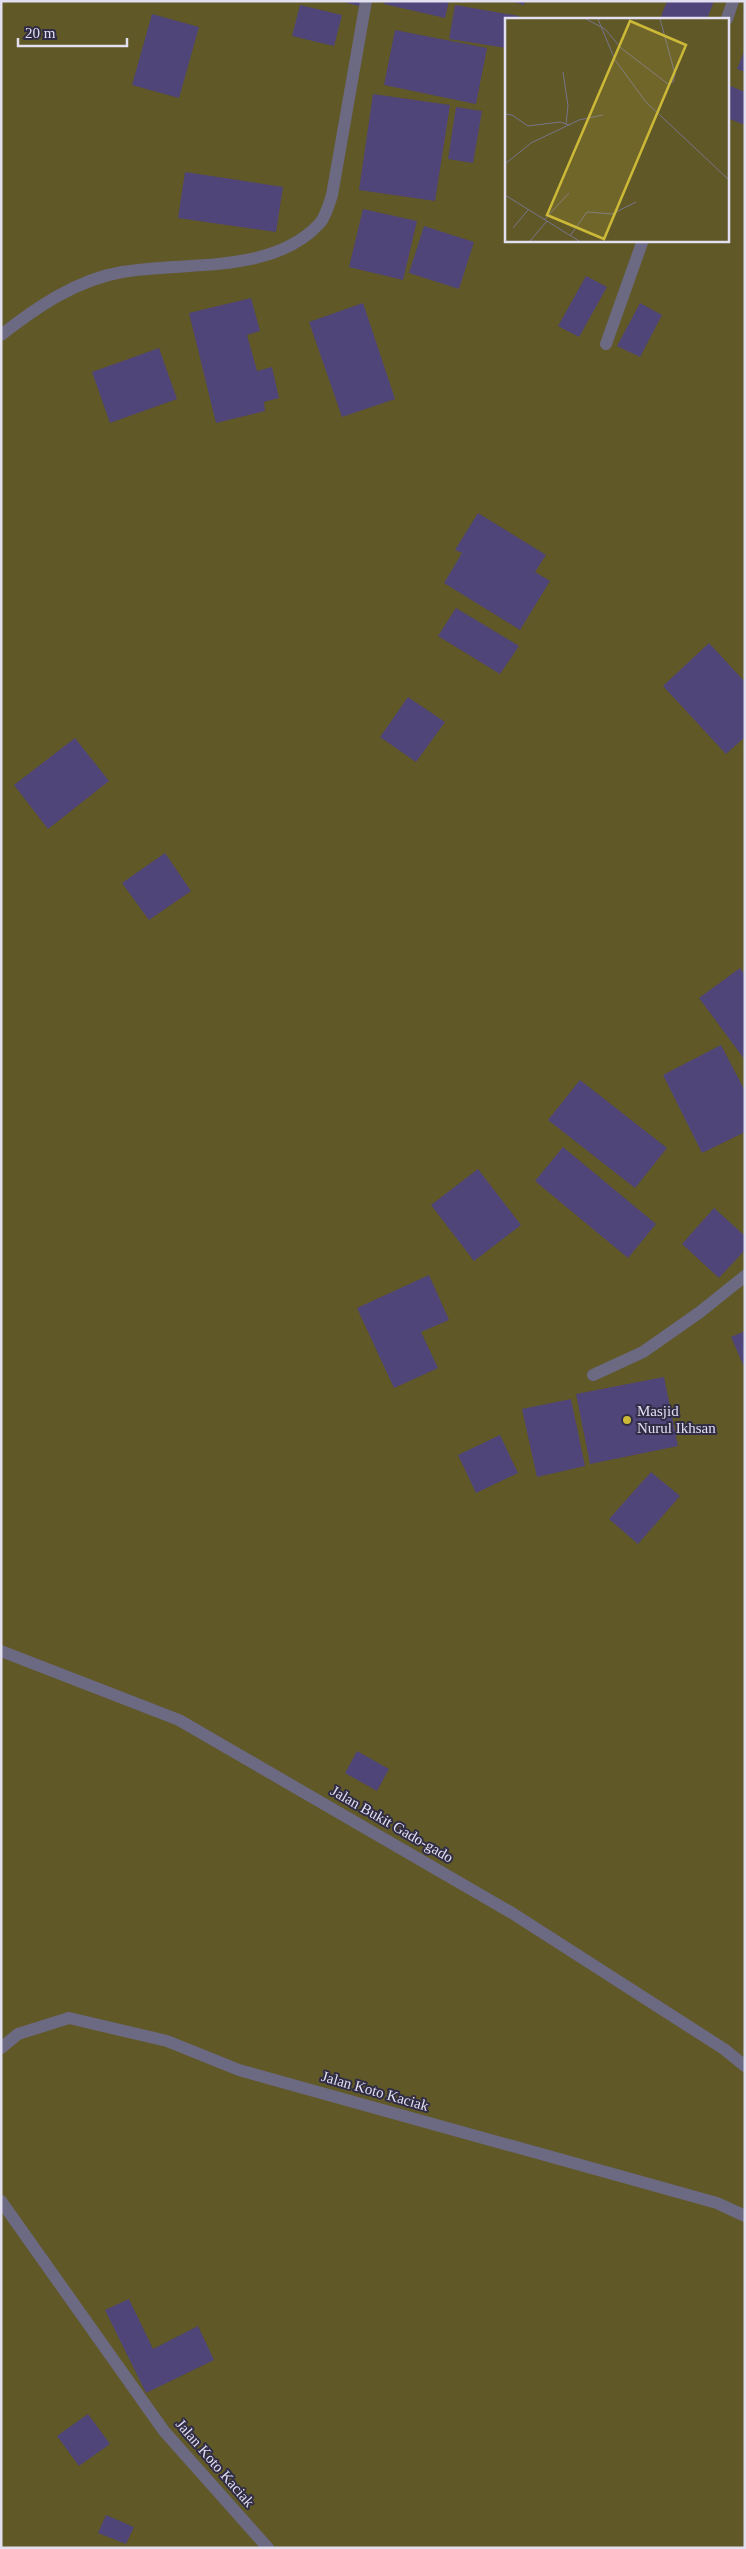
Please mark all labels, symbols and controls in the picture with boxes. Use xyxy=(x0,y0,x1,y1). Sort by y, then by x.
scale bar xyxy=(18,15,126,47)
inset map xyxy=(505,18,728,241)
text: 20 m xyxy=(25,25,56,41)
place label: Masjid Nurul Ikhsan xyxy=(637,1403,716,1436)
marker: Masjid Nurul Ikhsan xyxy=(621,1414,633,1426)
street label: Jalan Bukit Gado-gado xyxy=(328,1782,456,1866)
street label: Jalan Koto Kaciak xyxy=(320,2068,431,2114)
street label: Jalan Koto Kaciak xyxy=(173,2416,258,2510)

